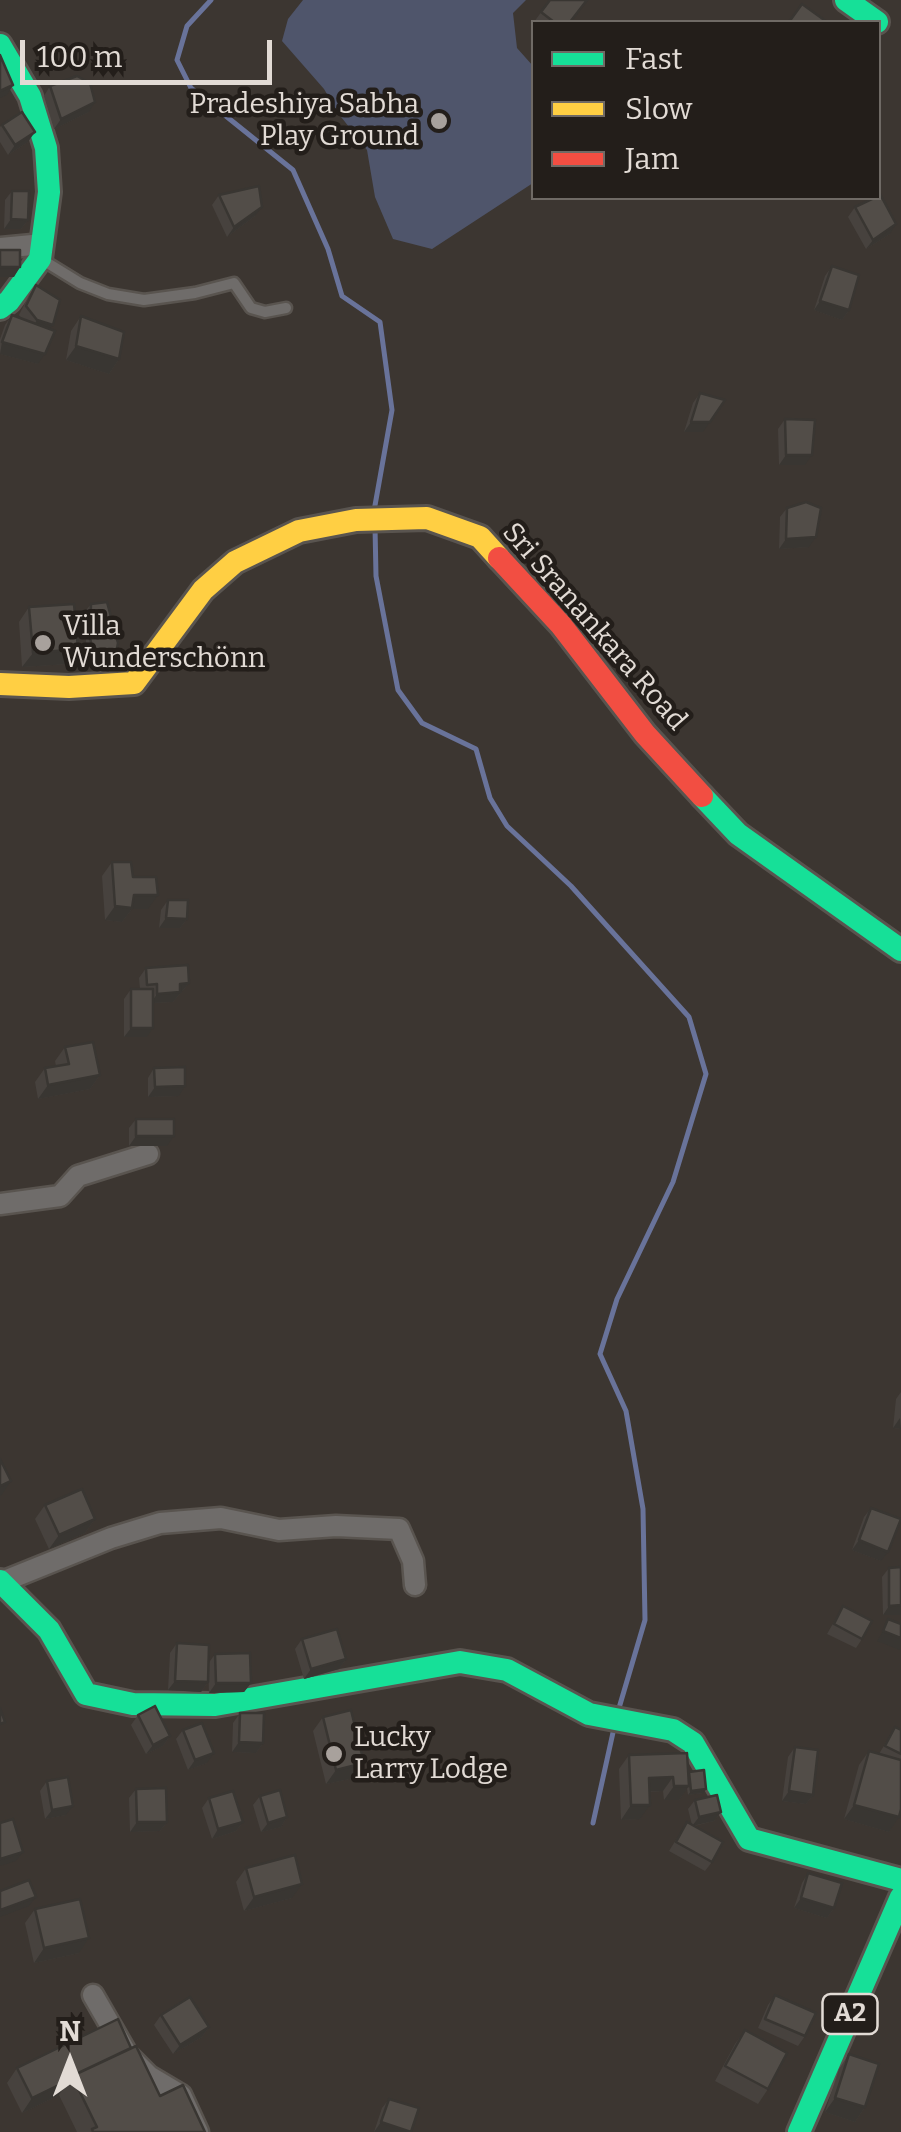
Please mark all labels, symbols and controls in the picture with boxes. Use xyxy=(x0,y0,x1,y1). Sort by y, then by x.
scale bar xyxy=(25,20,278,82)
legend xyxy=(531,20,881,200)
text: 100 m xyxy=(37,39,122,75)
text: Fast xyxy=(625,41,683,77)
place label: Pradeshiya Sabha Play Ground xyxy=(190,88,419,154)
text: Slow xyxy=(625,91,692,127)
marker: Pradeshiya Sabha Play Ground xyxy=(428,110,450,132)
text: Jam xyxy=(625,141,679,177)
street label: Sri Sranankara Road xyxy=(495,516,693,738)
place label: Villa Wunderschönn xyxy=(63,610,265,676)
marker: Villa Wunderschönn xyxy=(32,632,54,654)
place label: Lucky Larry Lodge xyxy=(354,1721,508,1787)
marker: Lucky Larry Lodge xyxy=(323,1743,345,1765)
road number: A2 xyxy=(822,1994,878,2034)
north arrow xyxy=(20,2012,120,2112)
text: N xyxy=(59,2015,81,2048)

